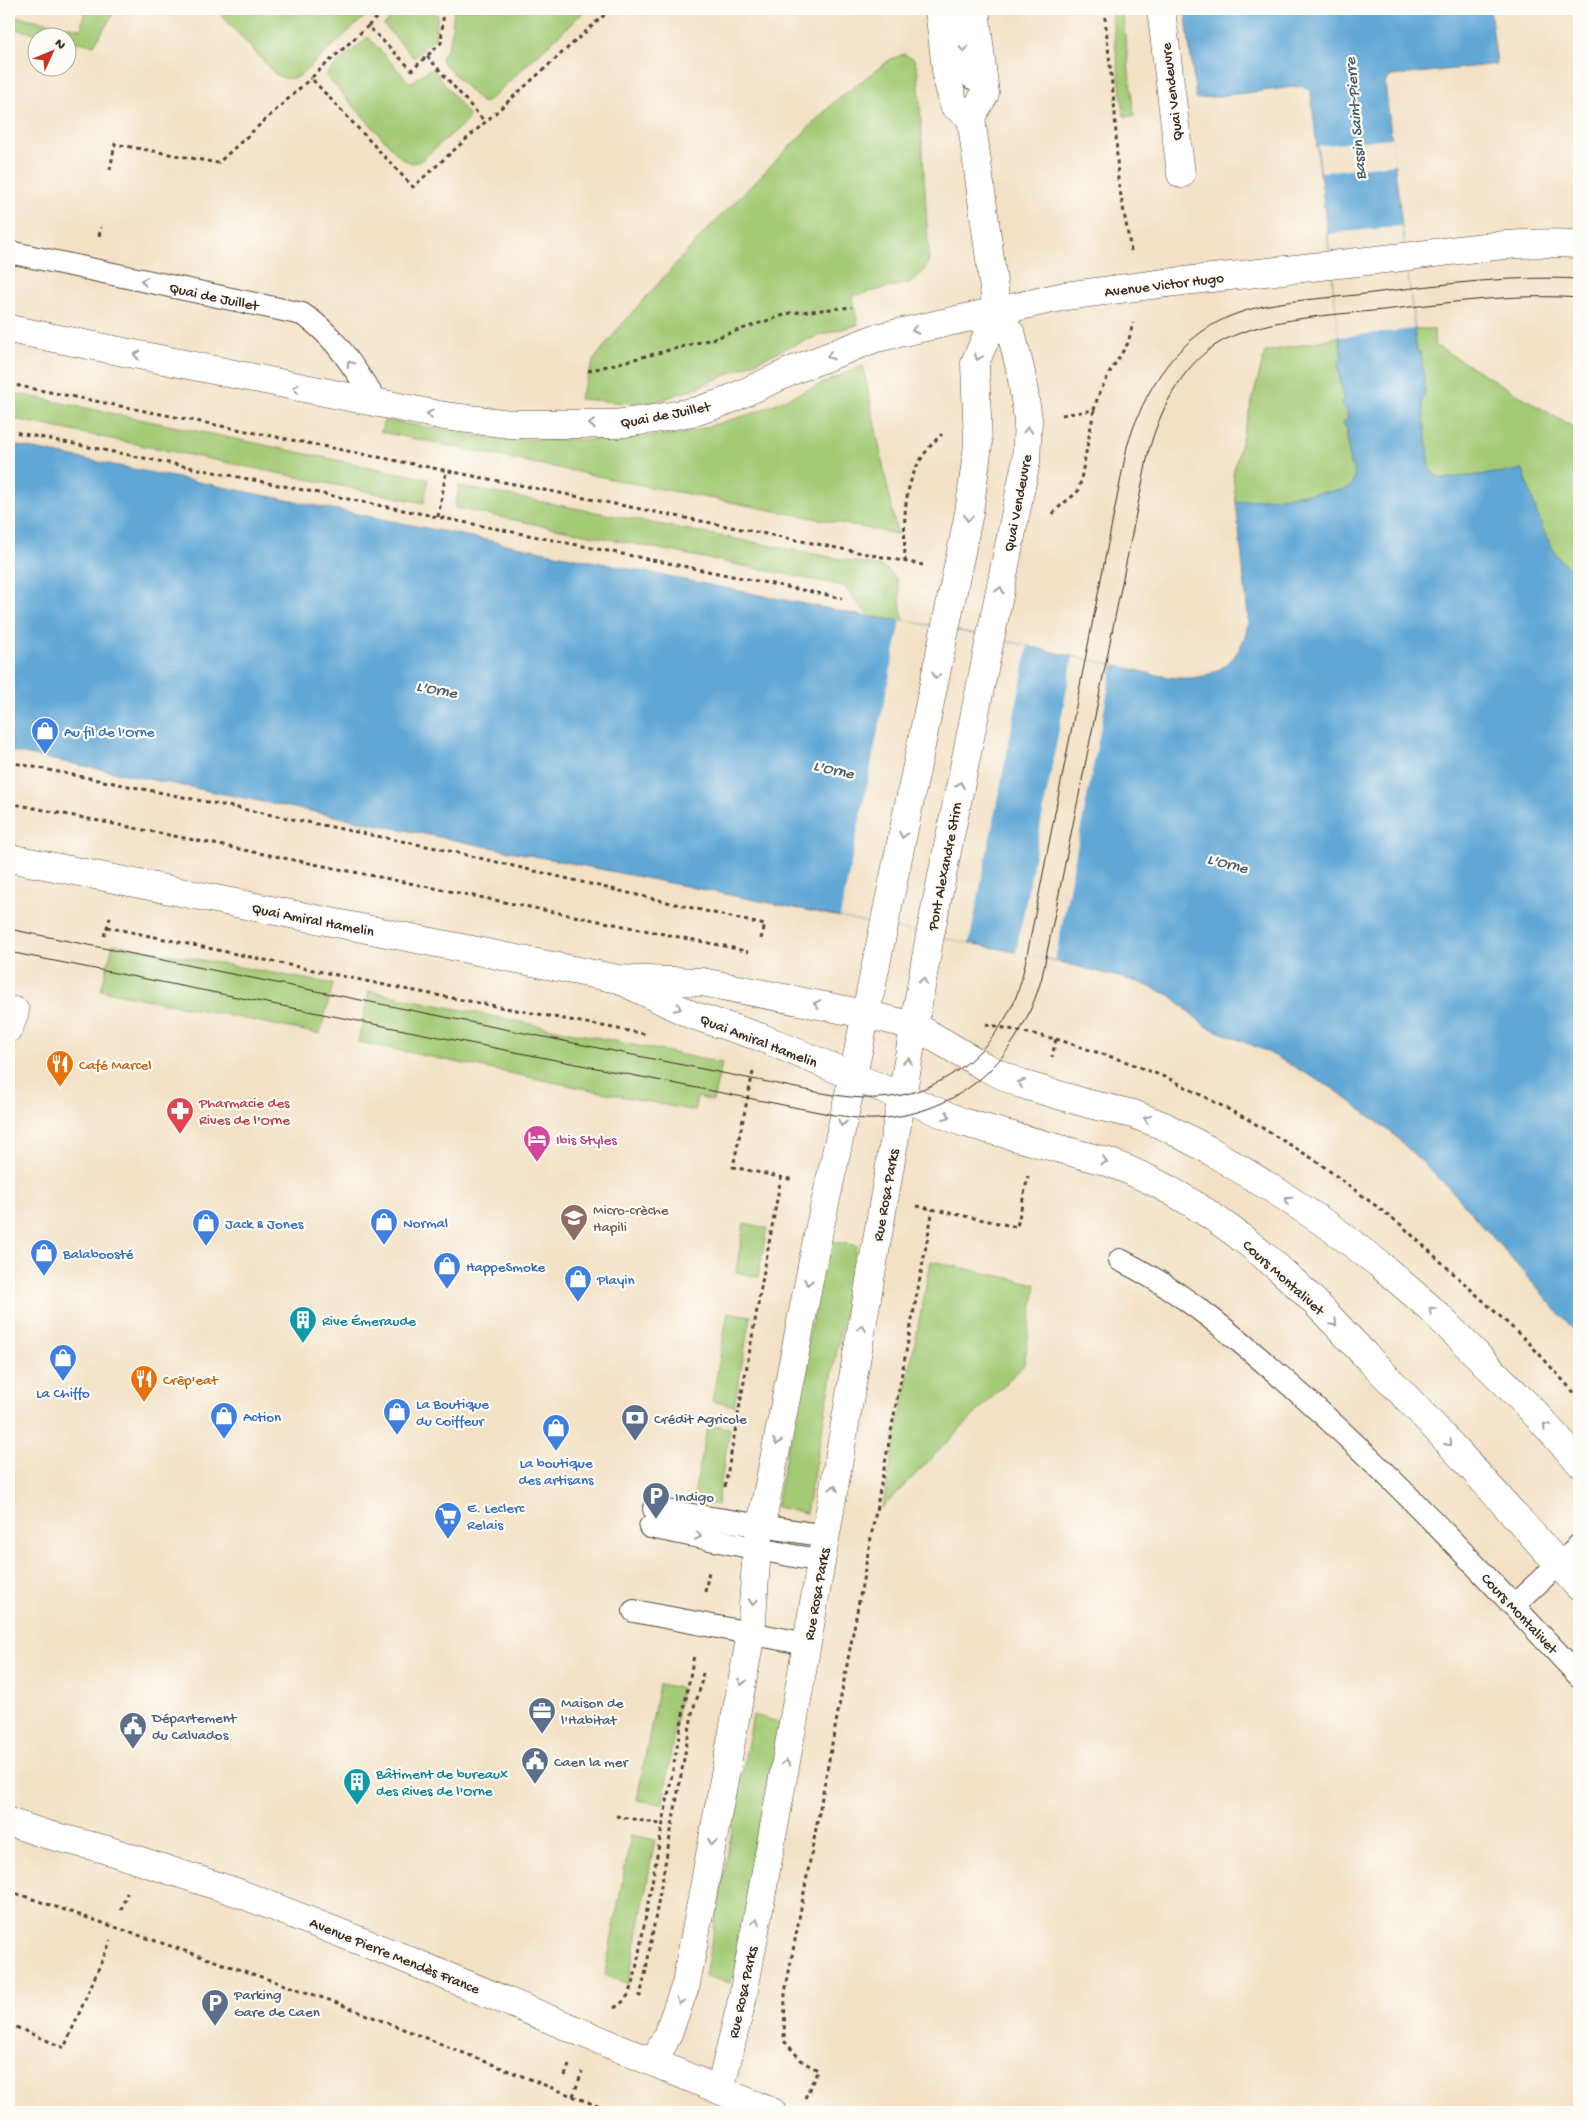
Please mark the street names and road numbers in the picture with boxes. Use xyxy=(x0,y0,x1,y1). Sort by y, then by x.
street label: Quai Vendeuvre xyxy=(1158,41,1188,142)
street label: Avenue Victor Hugo xyxy=(1104,270,1225,302)
street label: Quai de Juillet xyxy=(167,280,262,317)
street label: Quai de Juillet xyxy=(619,398,714,433)
street label: Quai Vendeuvre xyxy=(1001,453,1037,554)
street label: Pont Alexandre Stirn xyxy=(925,801,967,933)
street label: Quai Amiral Hamelin xyxy=(250,900,375,942)
street label: Quai Amiral Hamelin xyxy=(697,1011,820,1073)
street label: Rue Rosa Parks xyxy=(870,1147,904,1243)
street label: Cours Montalivet xyxy=(1238,1237,1329,1321)
street label: Rue Rosa Parks xyxy=(801,1546,835,1642)
street label: Cours Montalivet xyxy=(1476,1570,1562,1660)
street label: Avenue Pierre Mendès France xyxy=(306,1914,482,1999)
street label: Rue Rosa Parks xyxy=(725,1944,763,2040)

